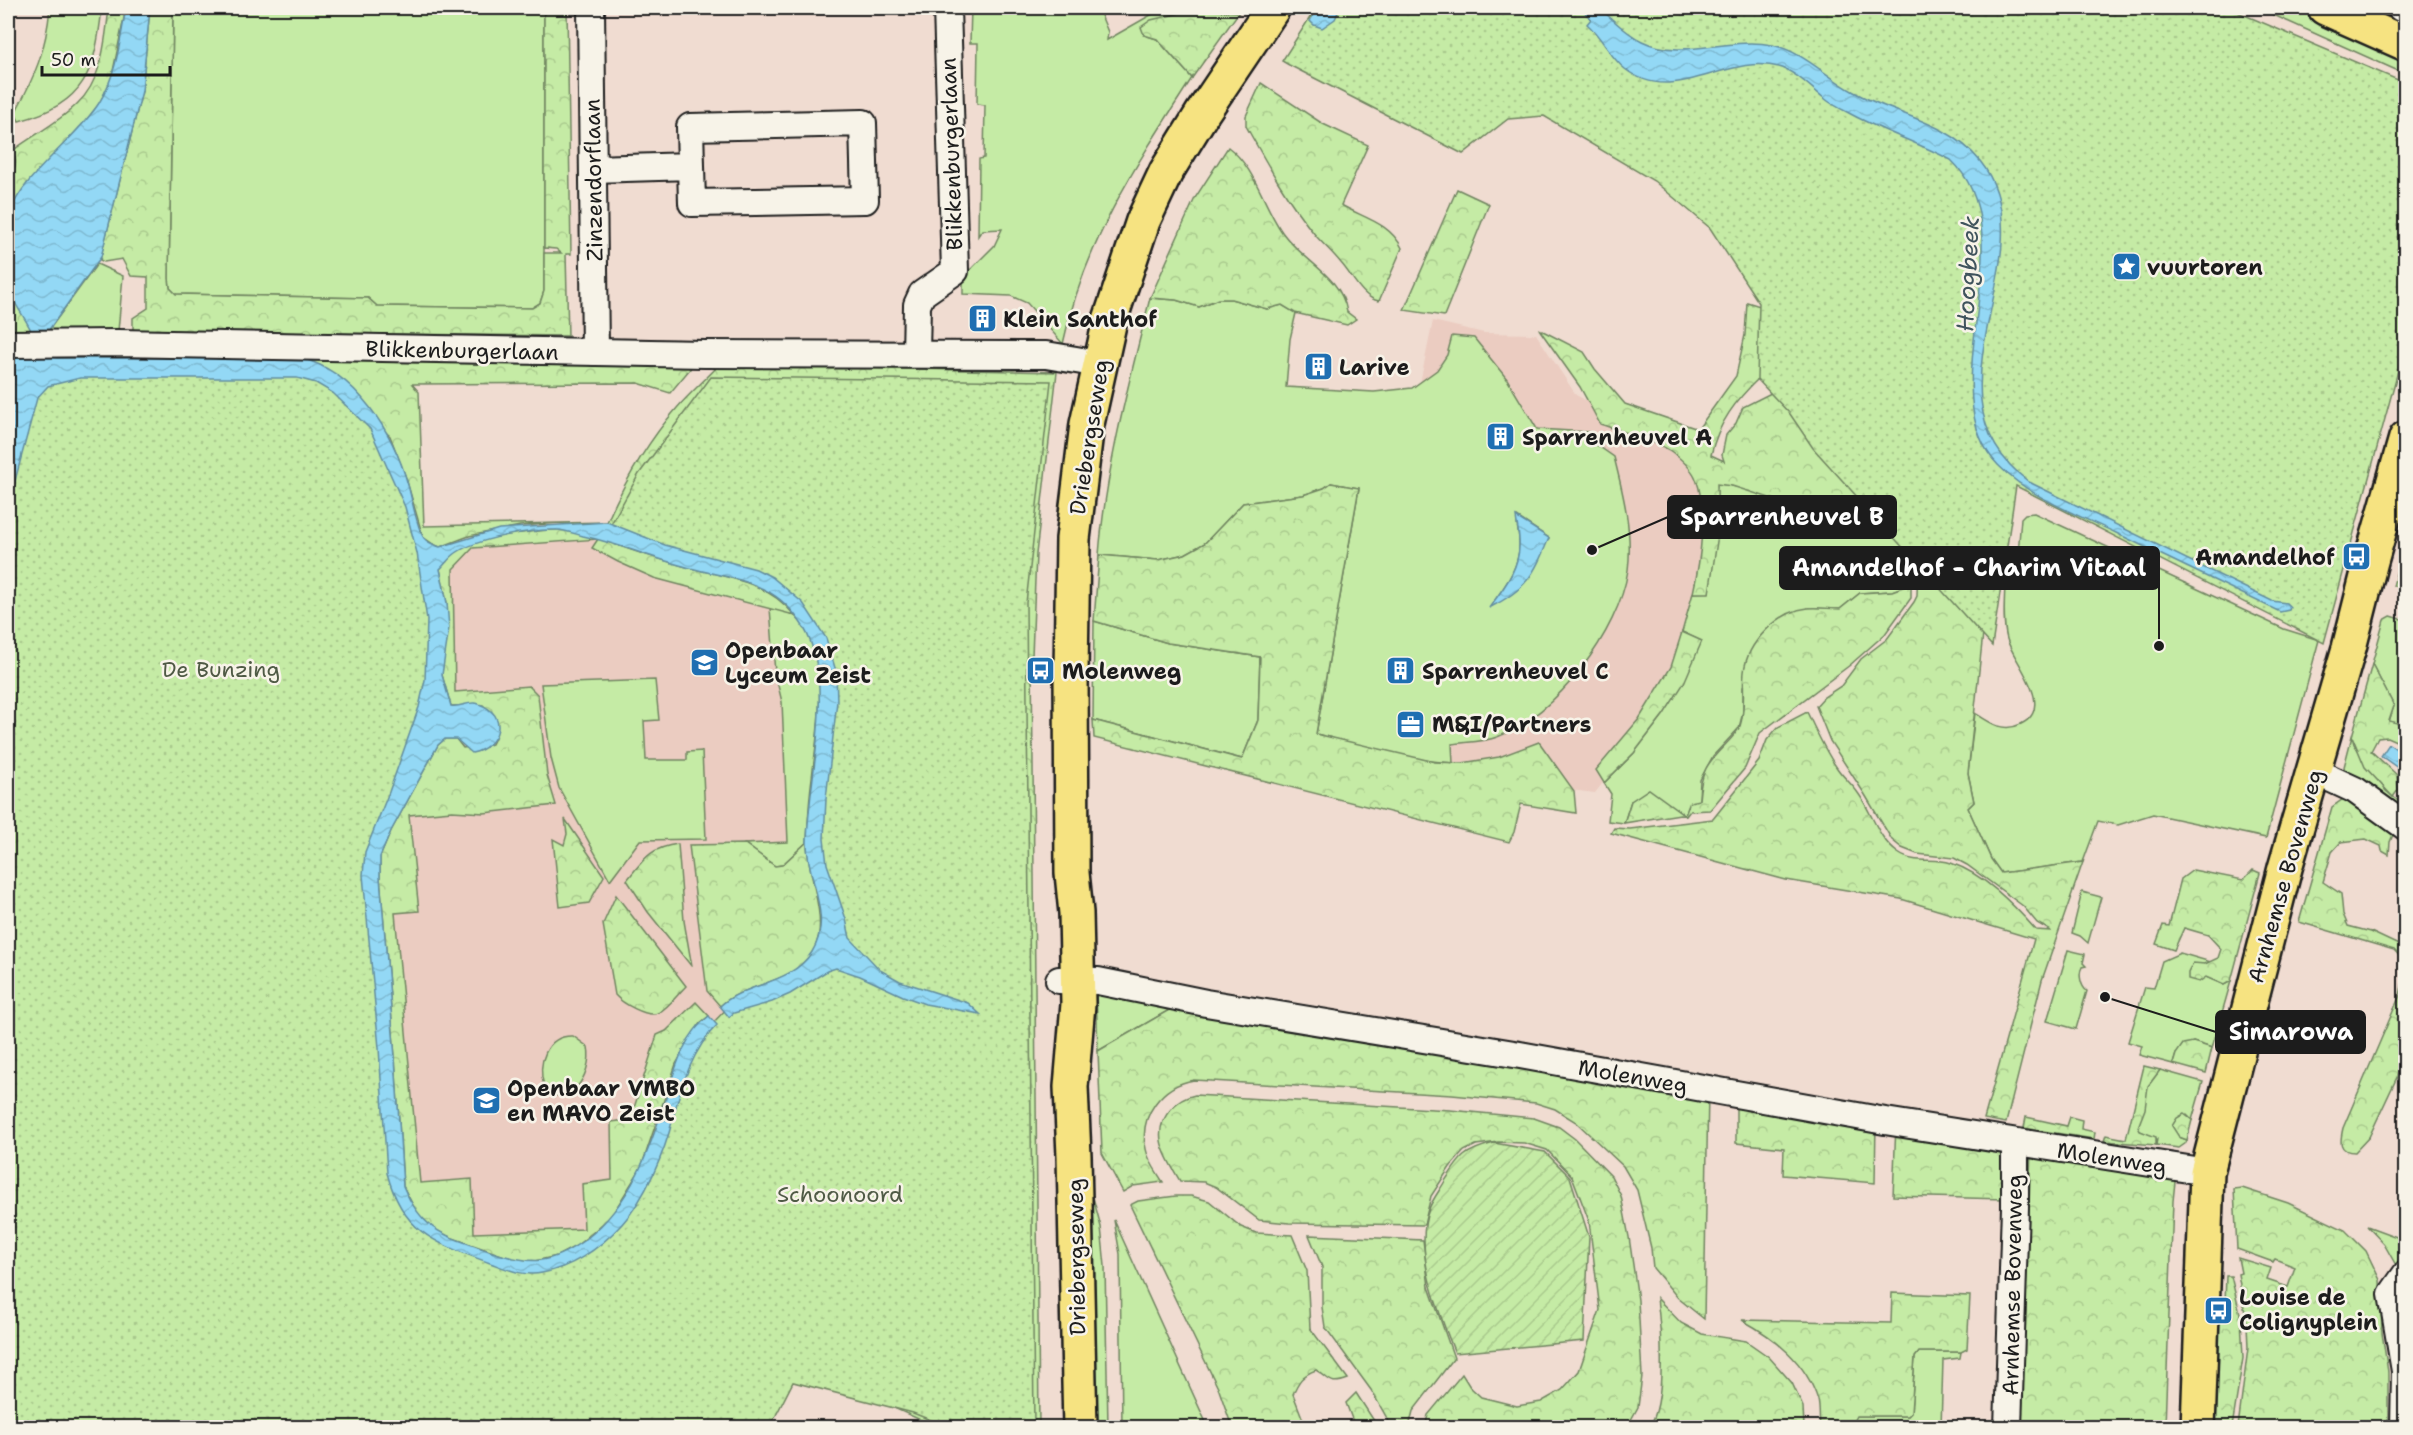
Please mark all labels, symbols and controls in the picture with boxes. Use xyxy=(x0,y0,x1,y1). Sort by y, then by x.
scale bar xyxy=(42,39,170,77)
text: 50 m xyxy=(51,48,96,72)
street label: Blikkenburgerlaan xyxy=(934,57,969,251)
street label: Zinzendorflaan xyxy=(578,98,609,262)
water label: Hoogbeek xyxy=(1949,215,1987,333)
place icon: vuurtoren xyxy=(2110,251,2142,283)
place label: vuurtoren xyxy=(2147,253,2263,282)
building icon: Klein Santhof xyxy=(966,303,998,335)
place label: Klein Santhof xyxy=(1003,305,1157,334)
street label: Blikkenburgerlaan xyxy=(365,334,559,367)
building icon: Larive xyxy=(1302,351,1334,383)
place label: Larive xyxy=(1339,353,1410,382)
street label: Driebergseweg xyxy=(1063,357,1116,517)
building icon: Sparrenheuvel A xyxy=(1485,421,1517,453)
place label: Sparrenheuvel A xyxy=(1522,423,1712,452)
callout: Sparrenheuvel B xyxy=(1668,496,1896,538)
text: Sparrenheuvel B xyxy=(1680,501,1884,533)
bus stop icon: Amandelhof xyxy=(2340,541,2372,573)
place label: Amandelhof xyxy=(2195,543,2335,572)
callout: Amandelhof - Charim Vitaal xyxy=(1780,547,2159,589)
text: Amandelhof - Charim Vitaal xyxy=(1792,552,2146,584)
place label: Openbaar Lyceum Zeist xyxy=(725,636,871,690)
school or university icon: Openbaar Lyceum Zeist xyxy=(688,647,720,679)
park label: De Bunzing xyxy=(162,655,280,684)
bus stop icon: Molenweg xyxy=(1025,655,1057,687)
building icon: Sparrenheuvel C xyxy=(1385,655,1417,687)
place label: Molenweg xyxy=(1062,657,1181,686)
place label: Sparrenheuvel C xyxy=(1422,657,1609,686)
office icon: M&I/Partners xyxy=(1395,708,1427,740)
place label: M&I/Partners xyxy=(1432,710,1591,739)
street label: Arnhemse Bovenweg xyxy=(2241,766,2330,986)
callout: Simarowa xyxy=(2216,1011,2365,1053)
text: Simarowa xyxy=(2229,1016,2354,1048)
street label: Molenweg xyxy=(1576,1053,1690,1100)
place label: Openbaar VMBO en MAVO Zeist xyxy=(507,1074,695,1128)
school or university icon: Openbaar VMBO en MAVO Zeist xyxy=(470,1085,502,1117)
street label: Molenweg xyxy=(2055,1136,2169,1181)
street label: Arnhemse Bovenweg xyxy=(1996,1174,2029,1396)
street label: Driebergseweg xyxy=(1061,1178,1092,1336)
park label: Schoonoord xyxy=(777,1180,903,1209)
place label: Louise de Colignyplein xyxy=(2239,1283,2378,1337)
bus stop icon: Louise de Colignyplein xyxy=(2202,1294,2234,1326)

